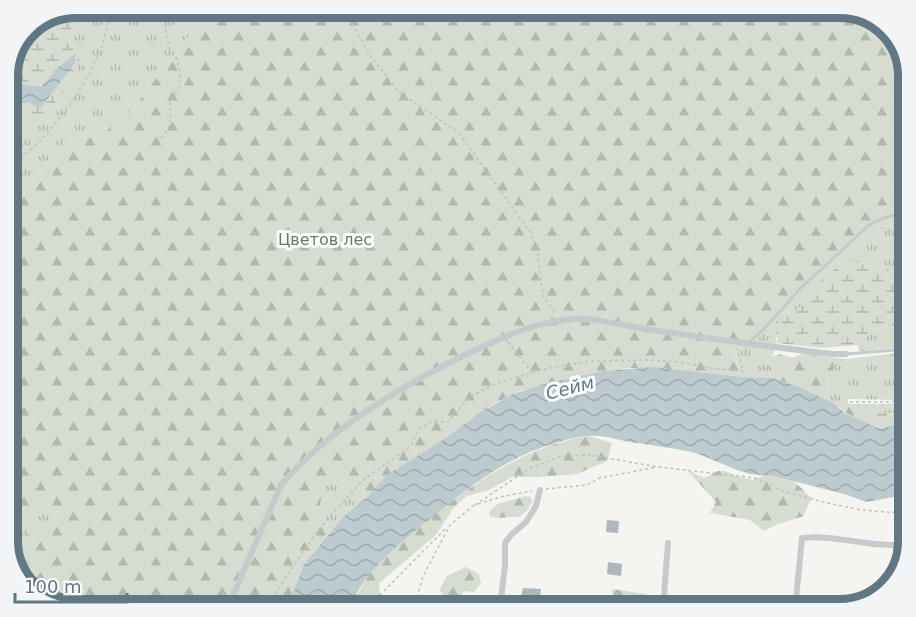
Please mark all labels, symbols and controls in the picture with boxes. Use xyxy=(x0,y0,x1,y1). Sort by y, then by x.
park label: Цветов лес xyxy=(278,230,372,249)
water label: Сейм xyxy=(544,371,596,404)
scale bar xyxy=(15,566,128,604)
text: 100 m xyxy=(24,576,82,597)

